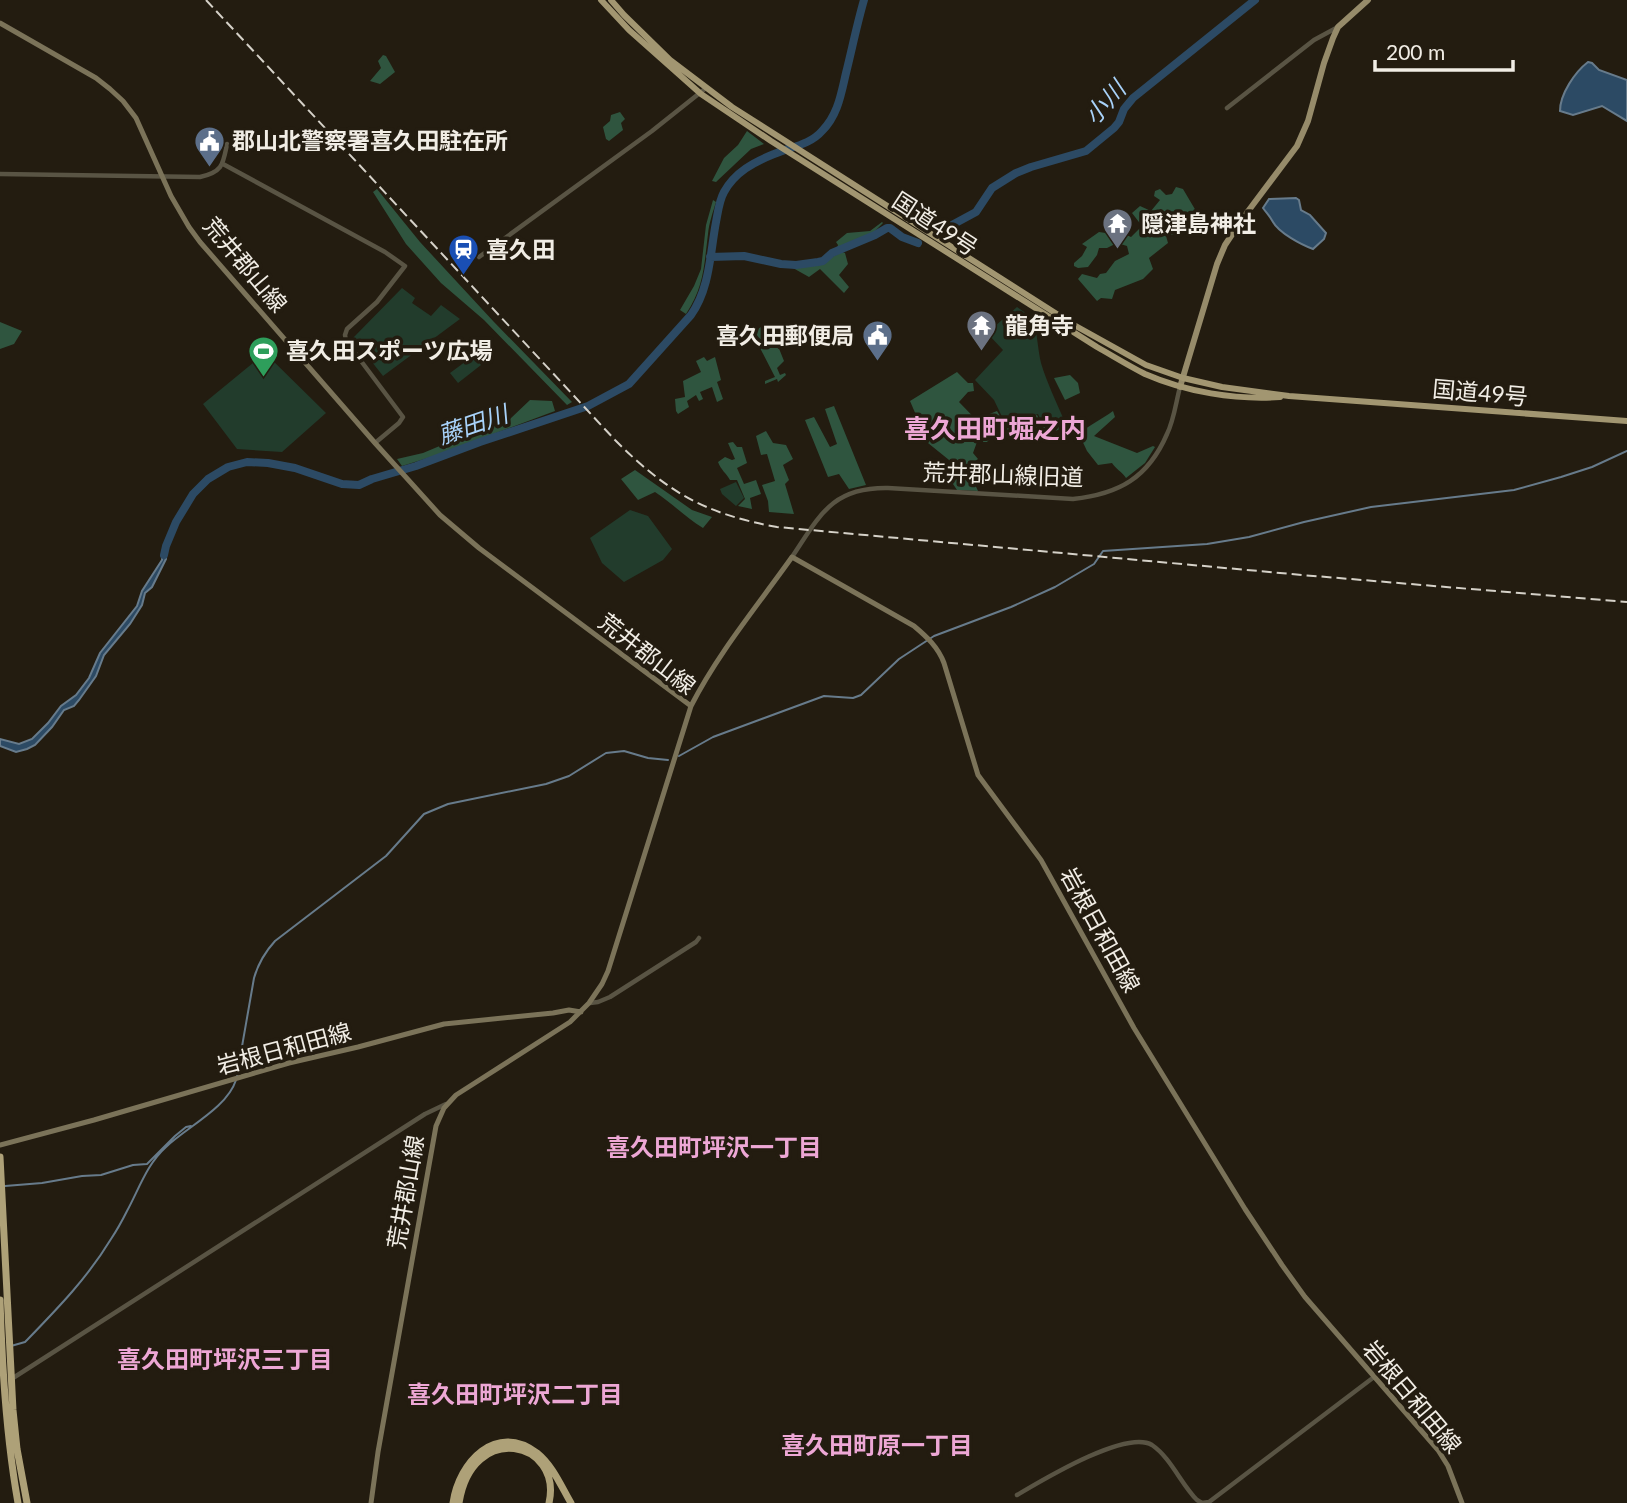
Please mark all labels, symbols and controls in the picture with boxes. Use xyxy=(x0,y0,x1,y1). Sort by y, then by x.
scale bar xyxy=(1375,28,1513,72)
text: 200 m xyxy=(1386,39,1445,64)
water label: 小川 xyxy=(1077,72,1133,130)
public building icon: 郡山北警察署喜久田駐在所 xyxy=(192,124,226,168)
place label: 郡山北警察署喜久田駐在所 xyxy=(232,126,508,154)
street label: 国道49号 xyxy=(888,185,983,261)
temple icon: 隠津島神社 xyxy=(1101,207,1135,251)
place label: 隠津島神社 xyxy=(1141,209,1256,237)
street label: 荒井郡山線 xyxy=(198,211,293,317)
station icon: 喜久田 xyxy=(446,233,480,277)
place label: 喜久田 xyxy=(486,235,555,263)
temple icon: 龍角寺 xyxy=(965,309,999,353)
place label: 龍角寺 xyxy=(1005,311,1074,339)
public building icon: 喜久田郵便局 xyxy=(860,319,894,363)
place label: 喜久田郵便局 xyxy=(716,321,854,349)
sports icon: 喜久田スポーツ広場 xyxy=(246,334,280,378)
place label: 喜久田スポーツ広場 xyxy=(286,336,493,364)
street label: 国道49号 xyxy=(1431,374,1529,410)
water label: 藤田川 xyxy=(434,397,514,449)
district label: 喜久田町堀之内 xyxy=(904,412,1086,444)
street label: 荒井郡山線旧道 xyxy=(922,457,1084,491)
street label: 荒井郡山線 xyxy=(594,607,702,700)
street label: 岩根日和田線 xyxy=(1055,862,1147,997)
street label: 岩根日和田線 xyxy=(213,1017,354,1079)
district label: 喜久田町坪沢一丁目 xyxy=(606,1132,822,1161)
street label: 荒井郡山線 xyxy=(381,1133,429,1251)
street label: 岩根日和田線 xyxy=(1358,1335,1468,1458)
district label: 喜久田町坪沢三丁目 xyxy=(117,1344,333,1373)
district label: 喜久田町坪沢二丁目 xyxy=(407,1379,623,1408)
district label: 喜久田町原一丁目 xyxy=(781,1430,973,1459)

